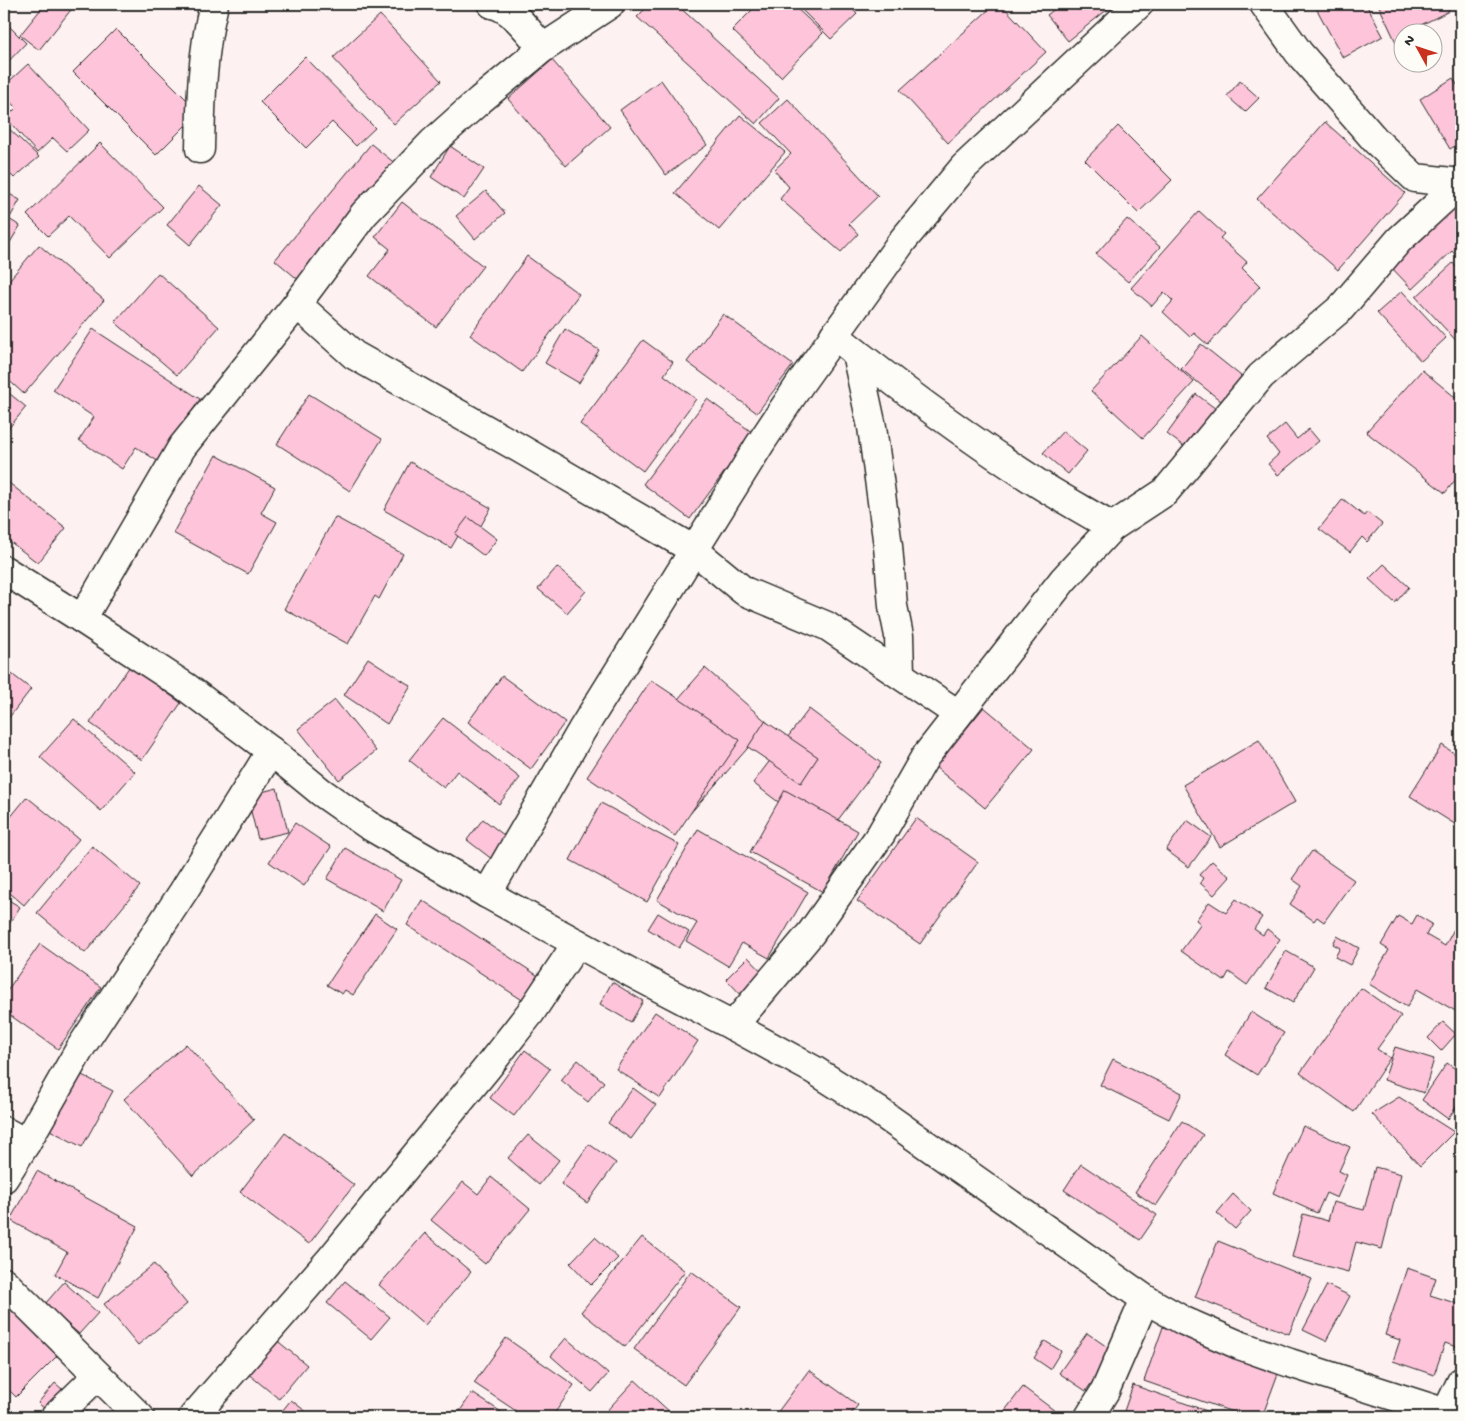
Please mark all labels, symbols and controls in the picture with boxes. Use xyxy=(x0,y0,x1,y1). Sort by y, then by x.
north arrow xyxy=(1392,22,1442,72)
text: N xyxy=(1401,32,1419,50)

